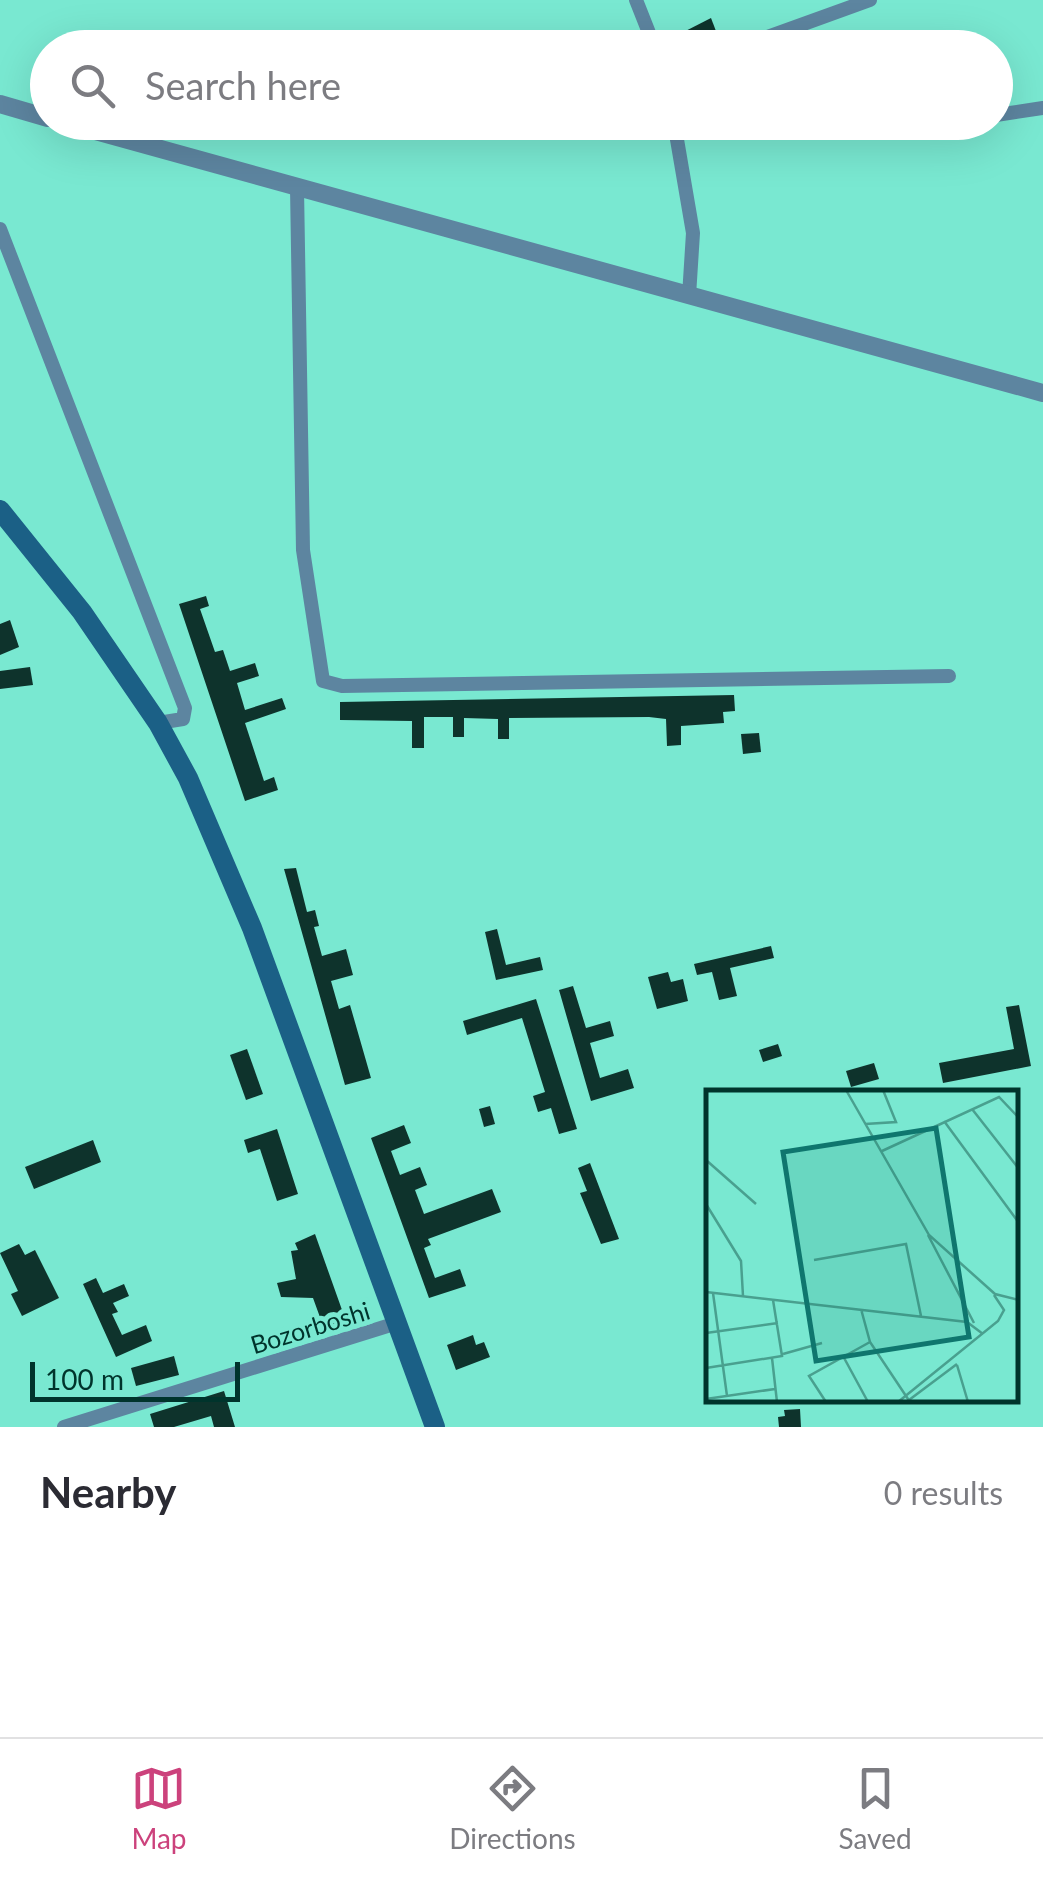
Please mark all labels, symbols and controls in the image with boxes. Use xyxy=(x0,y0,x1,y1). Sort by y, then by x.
search box xyxy=(30,30,1013,140)
icon: search xyxy=(65,58,120,113)
text: Search here xyxy=(145,62,341,108)
inset map xyxy=(706,1090,1018,1402)
street label: Bozorboshi xyxy=(247,1295,373,1359)
scale bar xyxy=(30,1357,240,1402)
text: 100 m xyxy=(45,1362,124,1396)
text: Nearby xyxy=(40,1467,177,1517)
text: 0 results xyxy=(884,1473,1003,1512)
tab: Map xyxy=(131,1761,187,1855)
tab: Directions xyxy=(449,1761,576,1855)
tab: Saved xyxy=(838,1761,912,1855)

